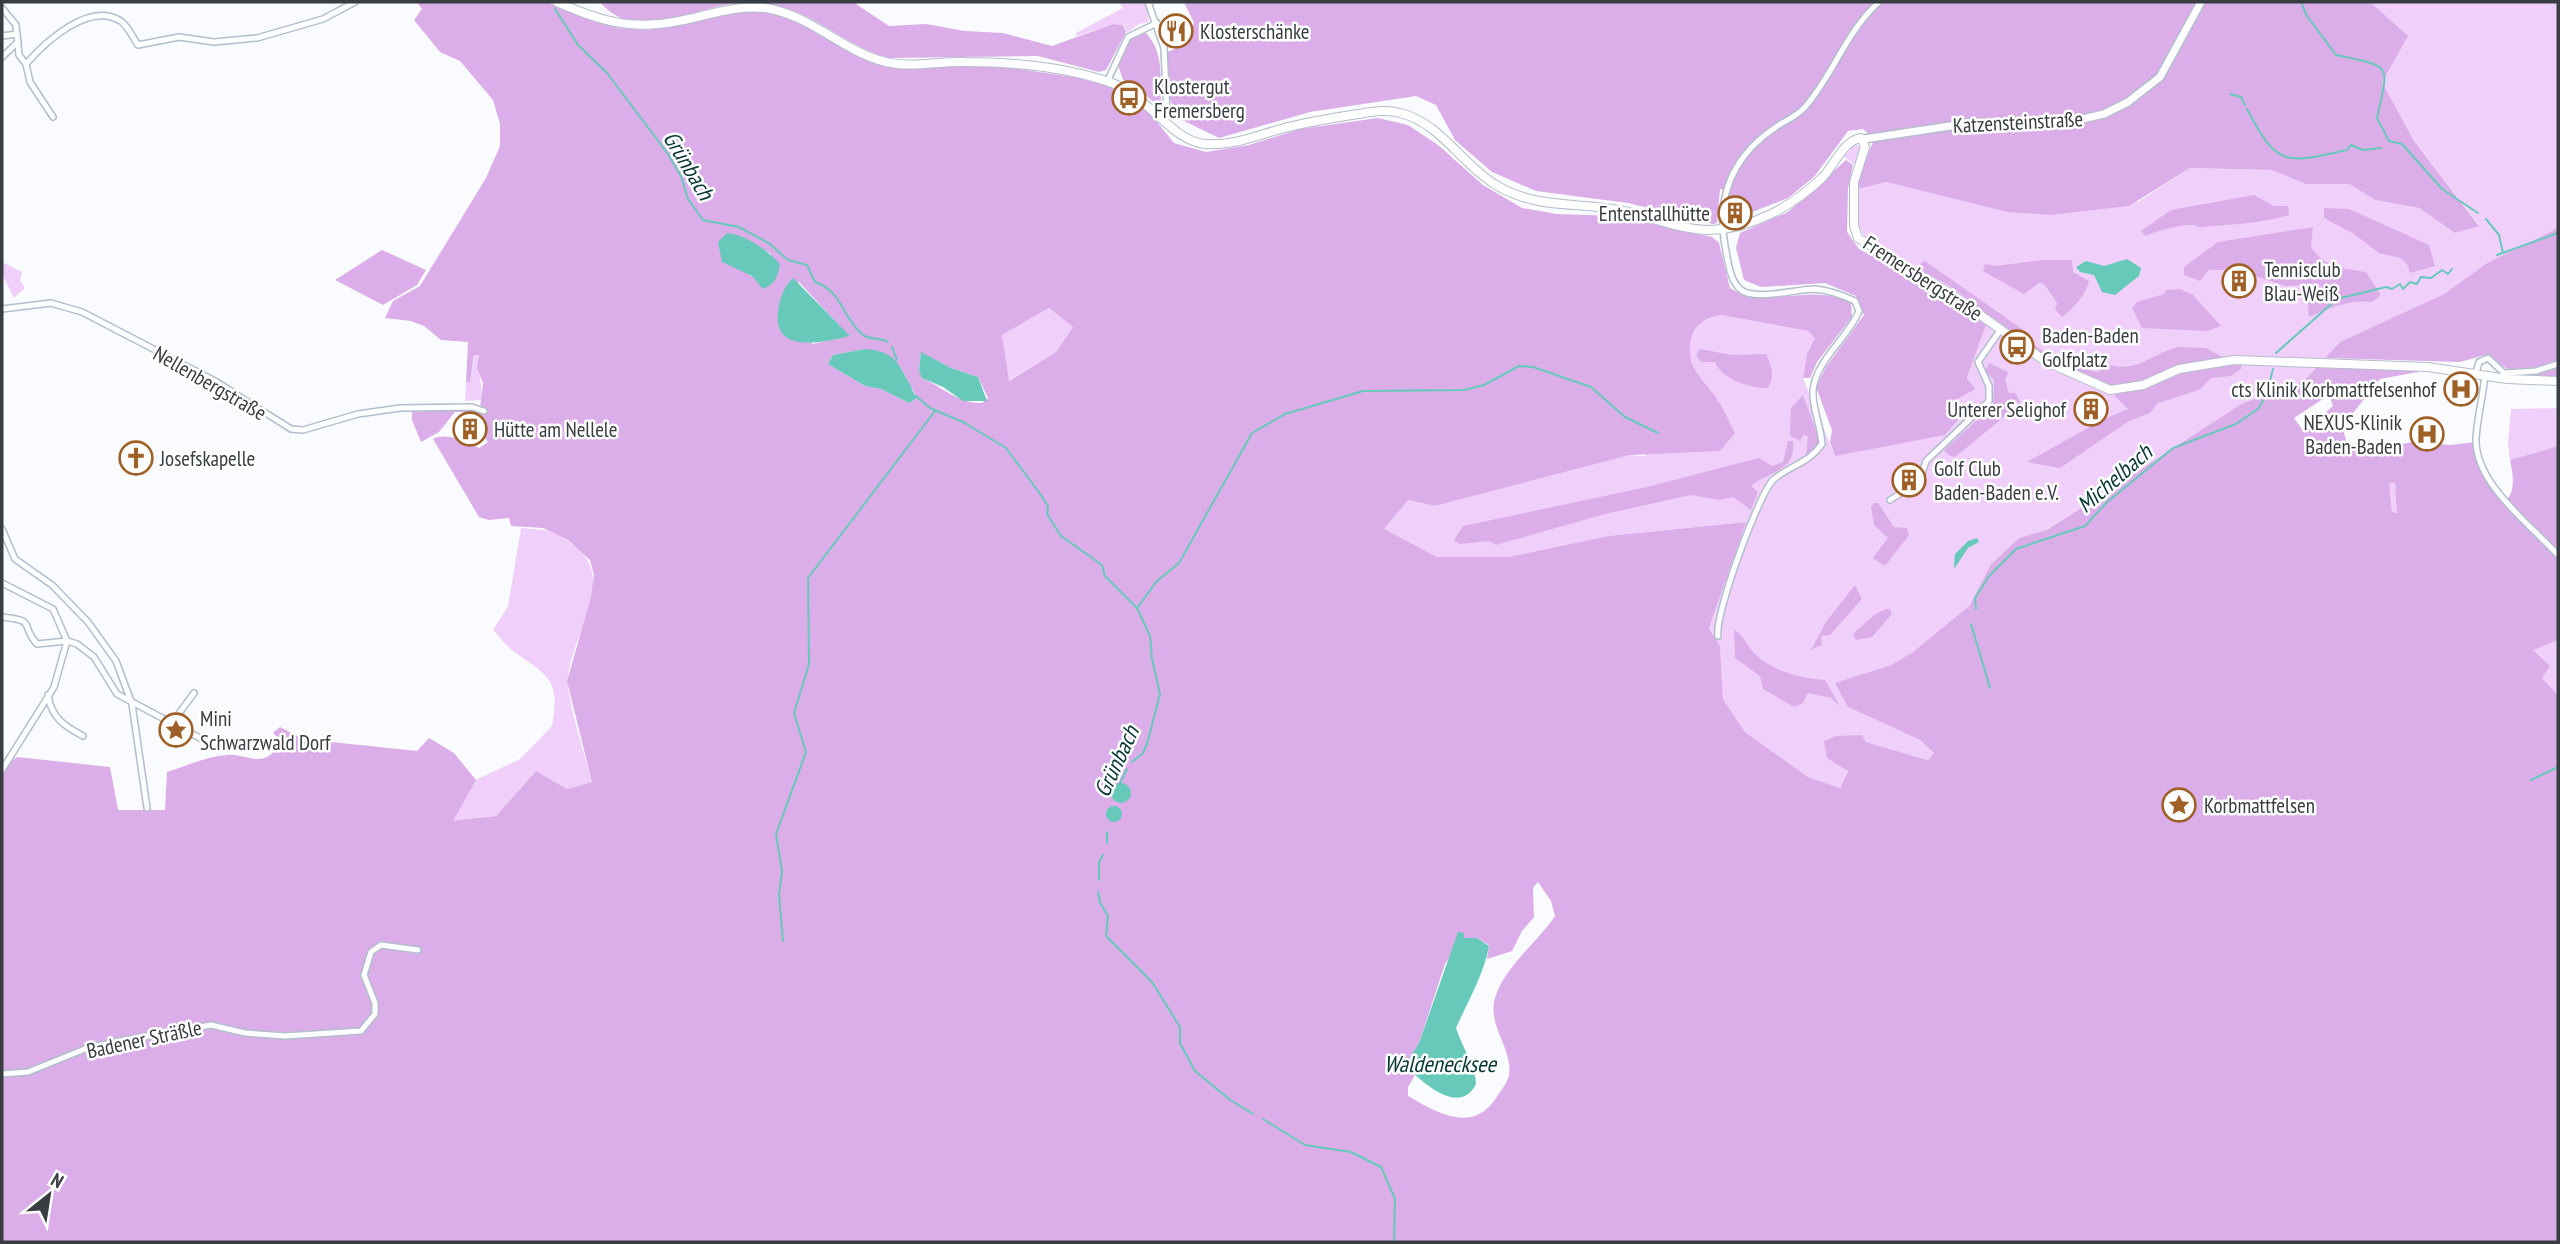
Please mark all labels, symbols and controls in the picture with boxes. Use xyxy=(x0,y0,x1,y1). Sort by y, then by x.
restaurant icon: Klosterschänke xyxy=(1157,12,1195,50)
place label: Klosterschänke xyxy=(1200,18,1310,45)
place label: Klostergut Fremersberg xyxy=(1154,73,1245,124)
bus stop icon: Klostergut Fremersberg xyxy=(1110,79,1148,117)
street label: Katzensteinstraße xyxy=(1952,105,2084,139)
water label: Grünbach xyxy=(657,125,722,206)
building icon: Entenstallhütte xyxy=(1716,194,1754,232)
place label: Entenstallhütte xyxy=(1599,200,1710,227)
street label: Fremersbergstraße xyxy=(1858,229,1988,327)
place label: Tennisclub Blau-Weiß xyxy=(2264,256,2341,307)
building icon: Tennisclub Blau-Weiß xyxy=(2220,262,2258,300)
place label: Baden-Baden Golfplatz xyxy=(2042,322,2139,373)
bus stop icon: Baden-Baden Golfplatz xyxy=(1998,328,2036,366)
street label: Nellenbergstraße xyxy=(149,340,271,426)
hospital icon: cts Klinik Korbmattfelsenhof xyxy=(2442,370,2480,408)
place label: cts Klinik Korbmattfelsenhof xyxy=(2231,376,2437,403)
building icon: Unterer Selighof xyxy=(2072,390,2110,428)
place label: Unterer Selighof xyxy=(1947,396,2067,423)
place label: NEXUS-Klinik Baden-Baden xyxy=(2303,409,2402,460)
building icon: Hütte am Nellele xyxy=(451,410,489,448)
hospital icon: NEXUS-Klinik Baden-Baden xyxy=(2408,415,2446,453)
place label: Hütte am Nellele xyxy=(494,416,617,443)
water label: Michelbach xyxy=(2070,436,2159,519)
church icon: Josefskapelle xyxy=(117,439,155,477)
place label: Josefskapelle xyxy=(159,445,255,472)
place label: Golf Club Baden-Baden e.V. xyxy=(1934,455,2059,506)
building icon: Golf Club Baden-Baden e.V. xyxy=(1890,461,1928,499)
place label: Mini Schwarzwald Dorf xyxy=(200,705,331,756)
place icon: Mini Schwarzwald Dorf xyxy=(157,711,195,749)
water label: Grünbach xyxy=(1087,719,1146,801)
place icon: Korbmattfelsen xyxy=(2160,786,2198,824)
place label: Korbmattfelsen xyxy=(2204,792,2315,819)
street label: Badener Sträßle xyxy=(84,1014,204,1064)
water label: Waldenecksee xyxy=(1384,1049,1497,1078)
north arrow xyxy=(14,1160,84,1230)
text: N xyxy=(47,1167,68,1193)

